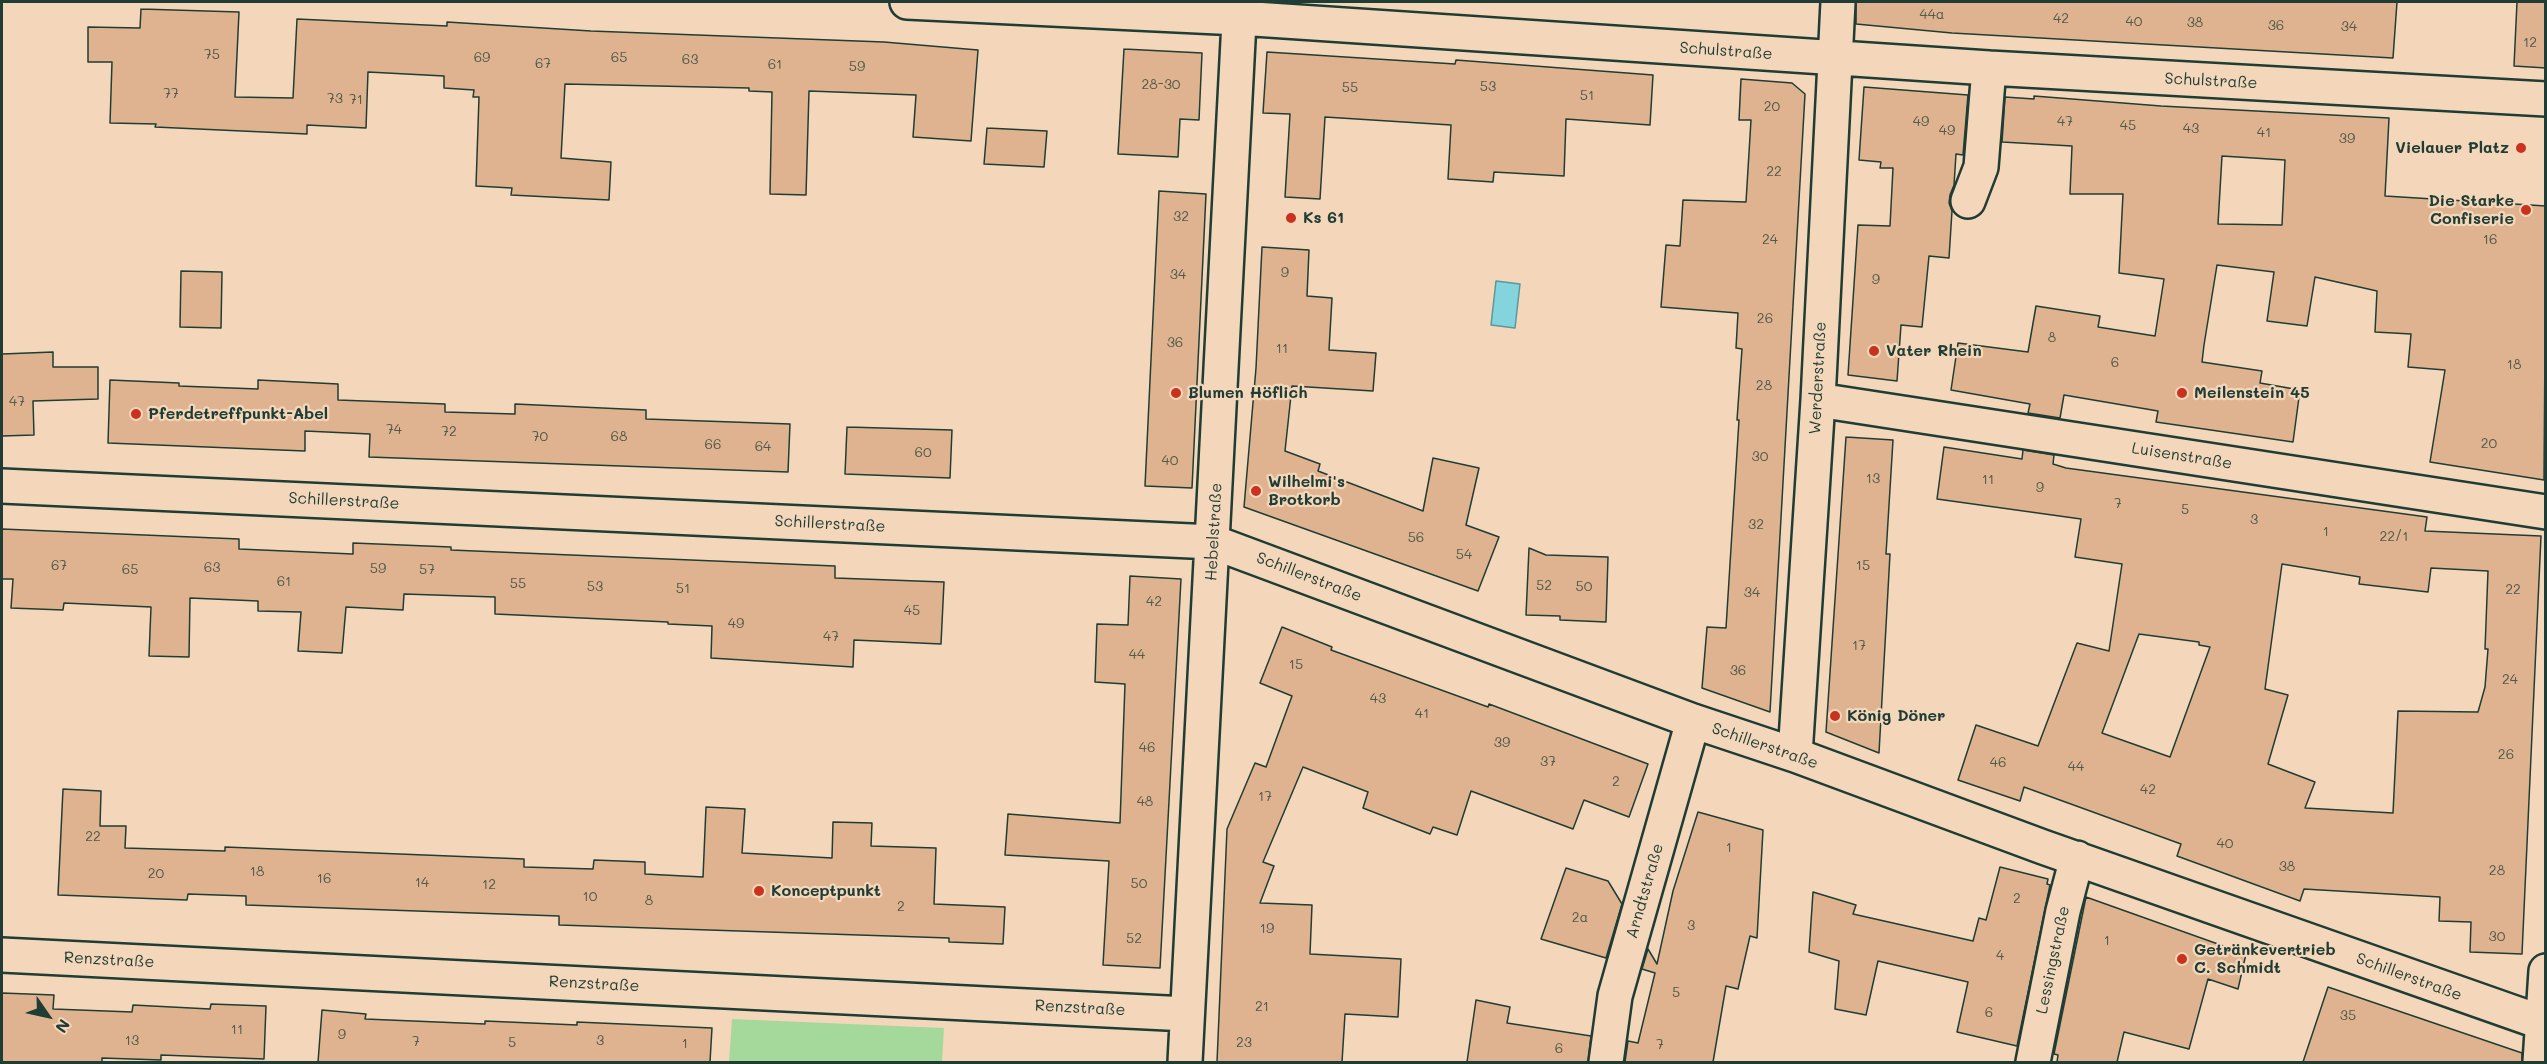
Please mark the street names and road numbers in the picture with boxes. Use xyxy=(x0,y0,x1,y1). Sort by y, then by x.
street label: Schulstraße xyxy=(1679,38,1773,64)
street label: Schulstraße xyxy=(2164,69,2258,93)
street label: Werderstraße xyxy=(1805,321,1831,435)
street label: Luisenstraße xyxy=(2130,439,2234,473)
street label: Hebelstraße xyxy=(1202,482,1226,582)
street label: Schillerstraße xyxy=(288,489,400,513)
street label: Schillerstraße xyxy=(774,512,886,536)
street label: Schillerstraße xyxy=(1254,548,1364,606)
street label: Schillerstraße xyxy=(1709,719,1821,773)
street label: Arndtstraße xyxy=(1622,841,1668,941)
street label: Lessingstraße xyxy=(2032,904,2074,1016)
street label: Renzstraße xyxy=(63,948,155,972)
street label: Schillerstraße xyxy=(2353,949,2465,1005)
street label: Renzstraße xyxy=(548,972,640,996)
street label: Renzstraße xyxy=(1034,996,1126,1020)

